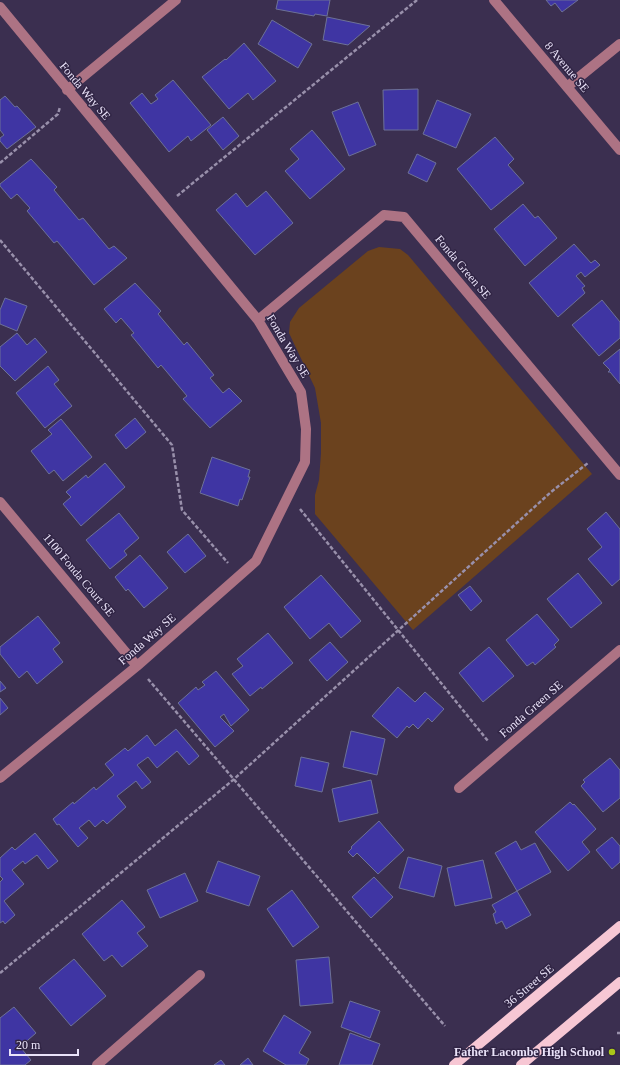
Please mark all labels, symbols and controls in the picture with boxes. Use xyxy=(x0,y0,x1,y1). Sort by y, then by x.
street label: 8 Avenue SE xyxy=(542,39,592,95)
street label: Fonda Way SE xyxy=(57,59,113,123)
street label: Fonda Green SE xyxy=(432,232,494,302)
street label: Fonda Way SE xyxy=(264,312,312,380)
street label: 1100 Fonda Court SE xyxy=(40,531,118,619)
street label: Fonda Way SE xyxy=(115,610,179,668)
street label: Fonda Green SE xyxy=(496,678,566,740)
street label: 36 Street SE xyxy=(502,961,556,1011)
scale bar xyxy=(10,1031,78,1057)
text: 20 m xyxy=(16,1038,41,1052)
place label: Father Lacombe High School xyxy=(454,1045,605,1059)
marker: Father Lacombe High School xyxy=(607,1047,617,1057)

